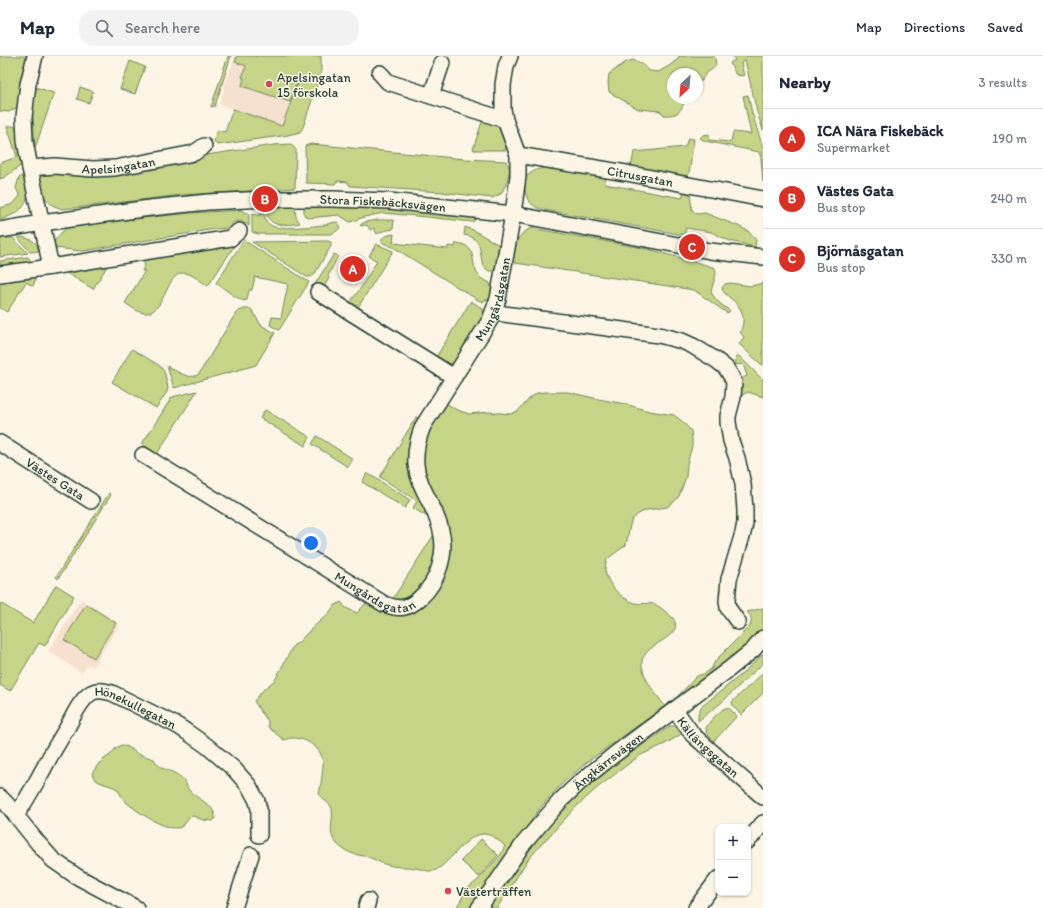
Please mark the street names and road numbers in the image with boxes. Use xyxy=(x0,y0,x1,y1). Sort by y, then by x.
street label: Apelsingatan xyxy=(81,153,157,177)
street label: Citrusgatan xyxy=(606,162,675,189)
street label: Stora Fiskebäcksvägen xyxy=(320,192,447,214)
street label: Mungårdsgatan xyxy=(471,256,513,344)
street label: Västes Gata xyxy=(24,454,88,503)
street label: Mungårdsgatan xyxy=(332,568,418,615)
street label: Hönekullegatan xyxy=(94,683,179,732)
street label: Källängsgatan xyxy=(675,713,743,780)
street label: Ängkärrsvägen xyxy=(570,728,646,792)

